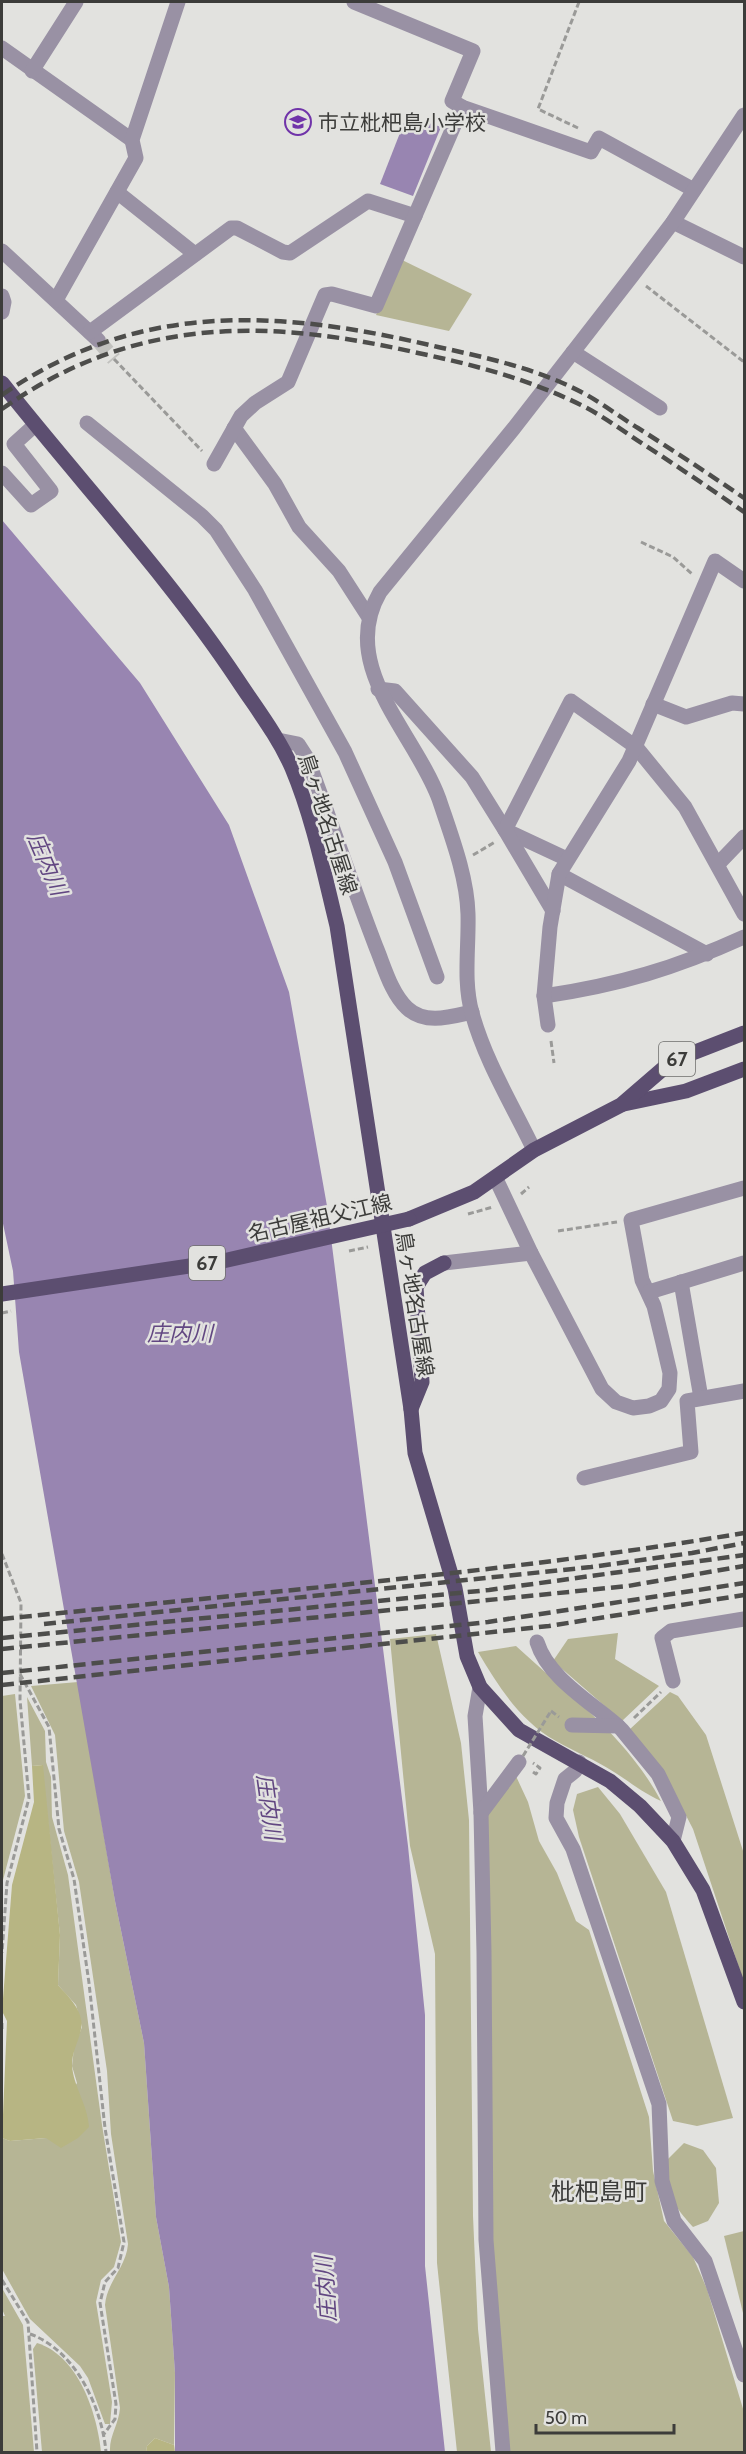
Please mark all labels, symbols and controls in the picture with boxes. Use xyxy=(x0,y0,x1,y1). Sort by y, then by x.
school or university icon: 市立枇杷島小学校 xyxy=(283,107,313,137)
place label: 市立枇杷島小学校 xyxy=(318,110,486,135)
street label: 鳥ヶ地名古屋線 xyxy=(293,750,363,898)
water label: 庄内川 xyxy=(22,828,73,901)
road number: 67 xyxy=(659,1042,695,1076)
street label: 名古屋祖父江線 xyxy=(246,1189,394,1247)
street label: 鳥ヶ地名古屋線 xyxy=(391,1229,439,1379)
road number: 67 xyxy=(189,1246,225,1280)
water label: 庄内川 xyxy=(147,1320,215,1347)
water label: 庄内川 xyxy=(251,1772,287,1844)
district label: 枇杷島町 xyxy=(551,2177,647,2206)
water label: 庄内川 xyxy=(310,2253,342,2323)
scale bar xyxy=(536,2397,674,2435)
text: 50 m xyxy=(545,2407,587,2429)

